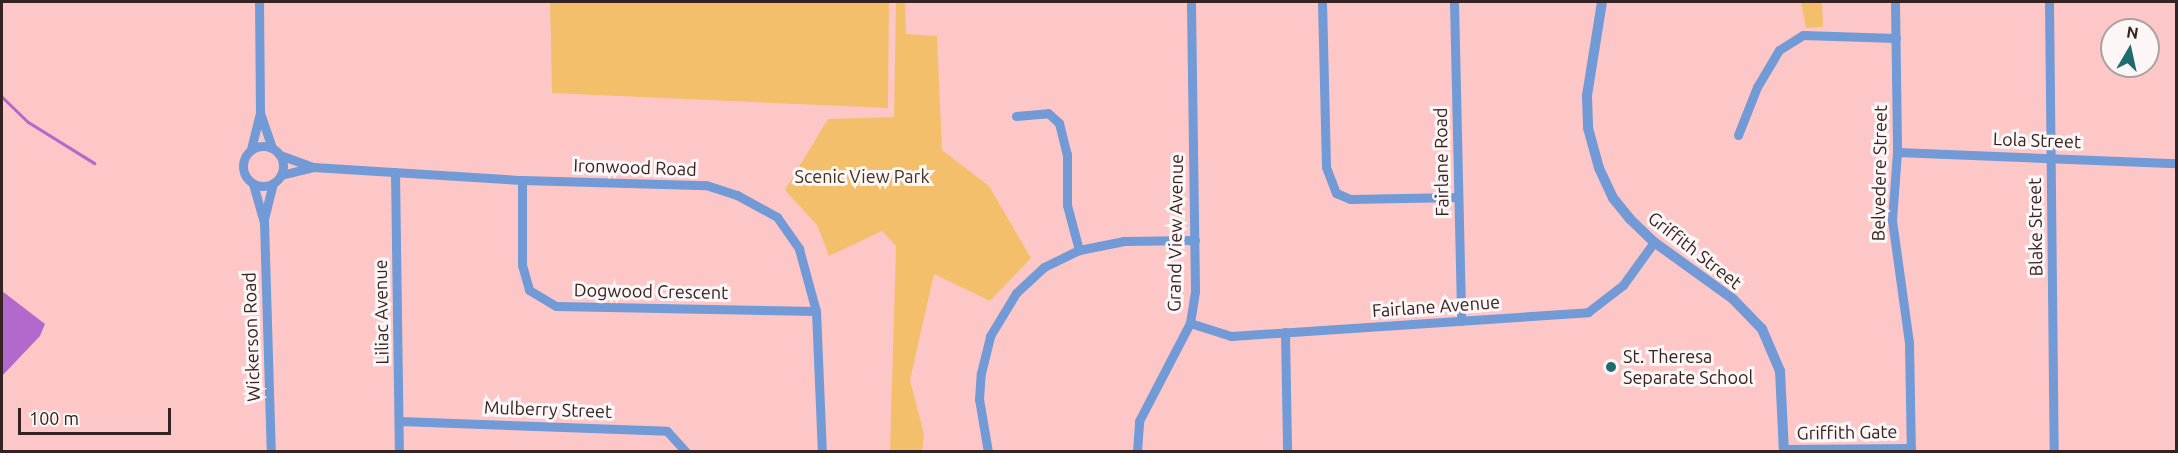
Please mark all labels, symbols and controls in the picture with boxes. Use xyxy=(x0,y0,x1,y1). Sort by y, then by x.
north arrow xyxy=(2100,18,2160,78)
text: N xyxy=(2125,22,2140,42)
street label: Belvedere Street xyxy=(1867,105,1891,241)
street label: Fairlane Road xyxy=(1429,107,1453,217)
street label: Lola Street xyxy=(1993,128,2081,152)
street label: Ironwood Road xyxy=(573,154,697,180)
street label: Grand View Avenue xyxy=(1163,154,1187,312)
park label: Scenic View Park xyxy=(795,165,929,187)
street label: Blake Street xyxy=(2023,178,2047,276)
street label: Griffith Street xyxy=(1644,207,1746,293)
street label: Liliac Avenue xyxy=(369,259,393,365)
street label: Wickerson Road xyxy=(238,272,264,402)
street label: Dogwood Crescent xyxy=(574,279,728,303)
street label: Fairlane Avenue xyxy=(1371,291,1501,321)
place label: St. Theresa Separate School xyxy=(1623,346,1753,388)
marker: St. Theresa Separate School xyxy=(1604,360,1618,374)
scale bar xyxy=(21,396,174,434)
street label: Mulberry Street xyxy=(484,396,612,422)
text: 100 m xyxy=(29,408,79,428)
street label: Griffith Gate xyxy=(1796,420,1898,444)

